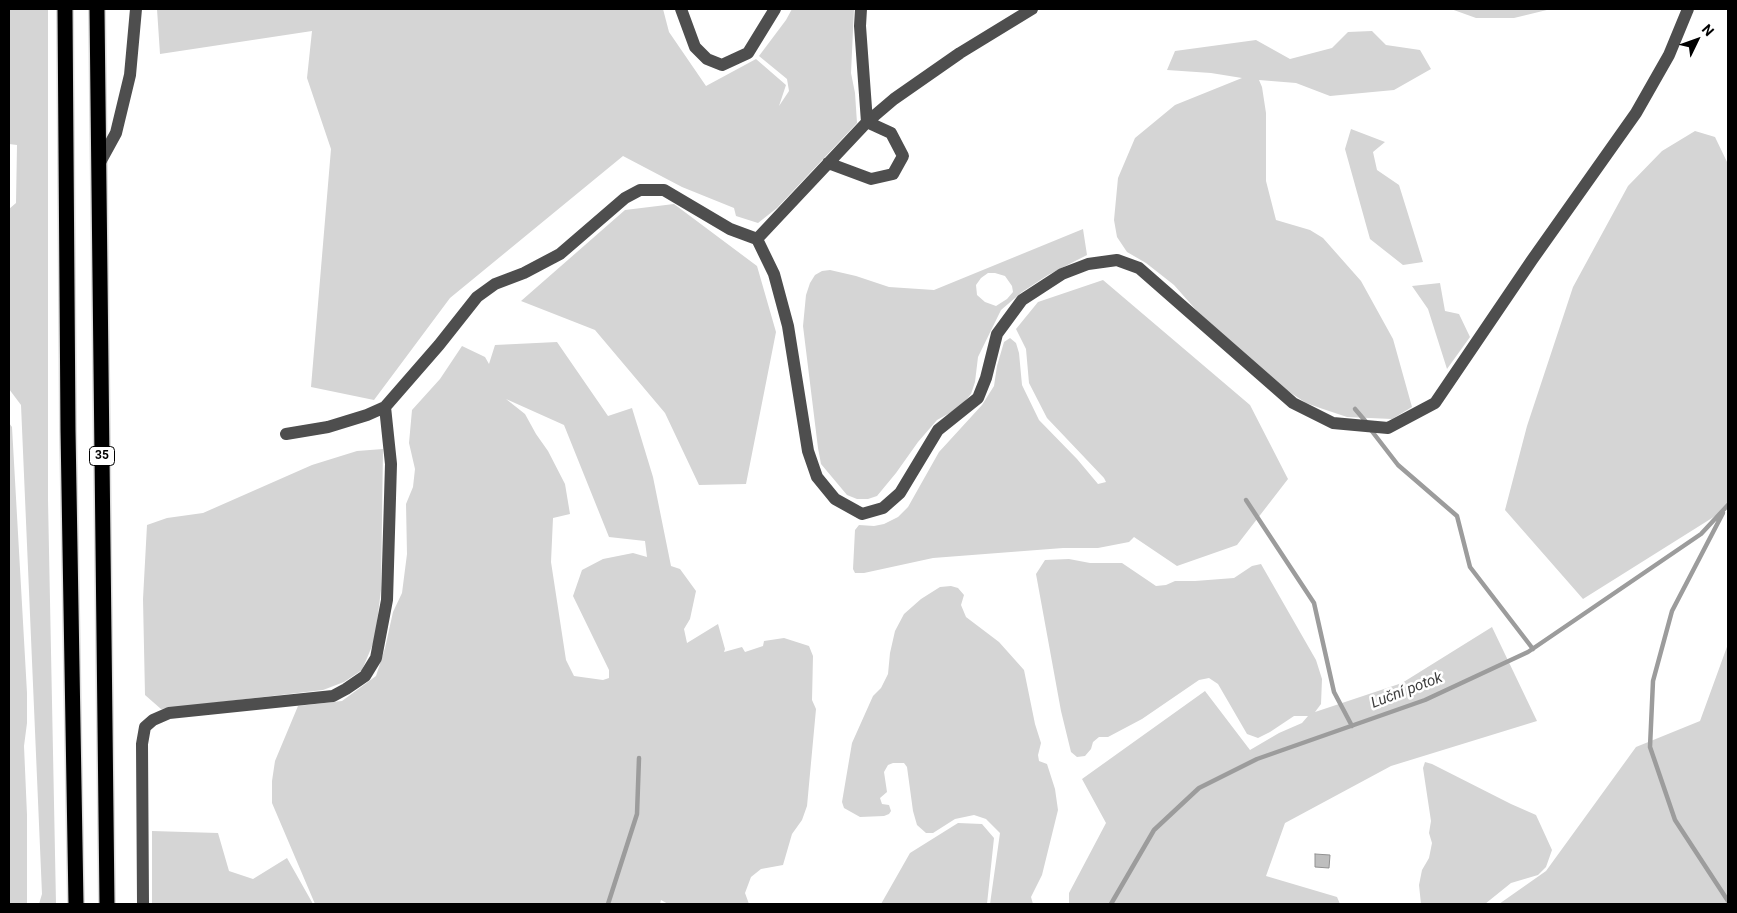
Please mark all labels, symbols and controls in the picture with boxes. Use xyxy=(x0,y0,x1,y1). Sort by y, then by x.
north arrow xyxy=(1672,15,1722,65)
text: N xyxy=(1699,21,1717,39)
road number: 35 xyxy=(90,446,114,466)
water label: Luční potok xyxy=(1369,669,1445,713)

